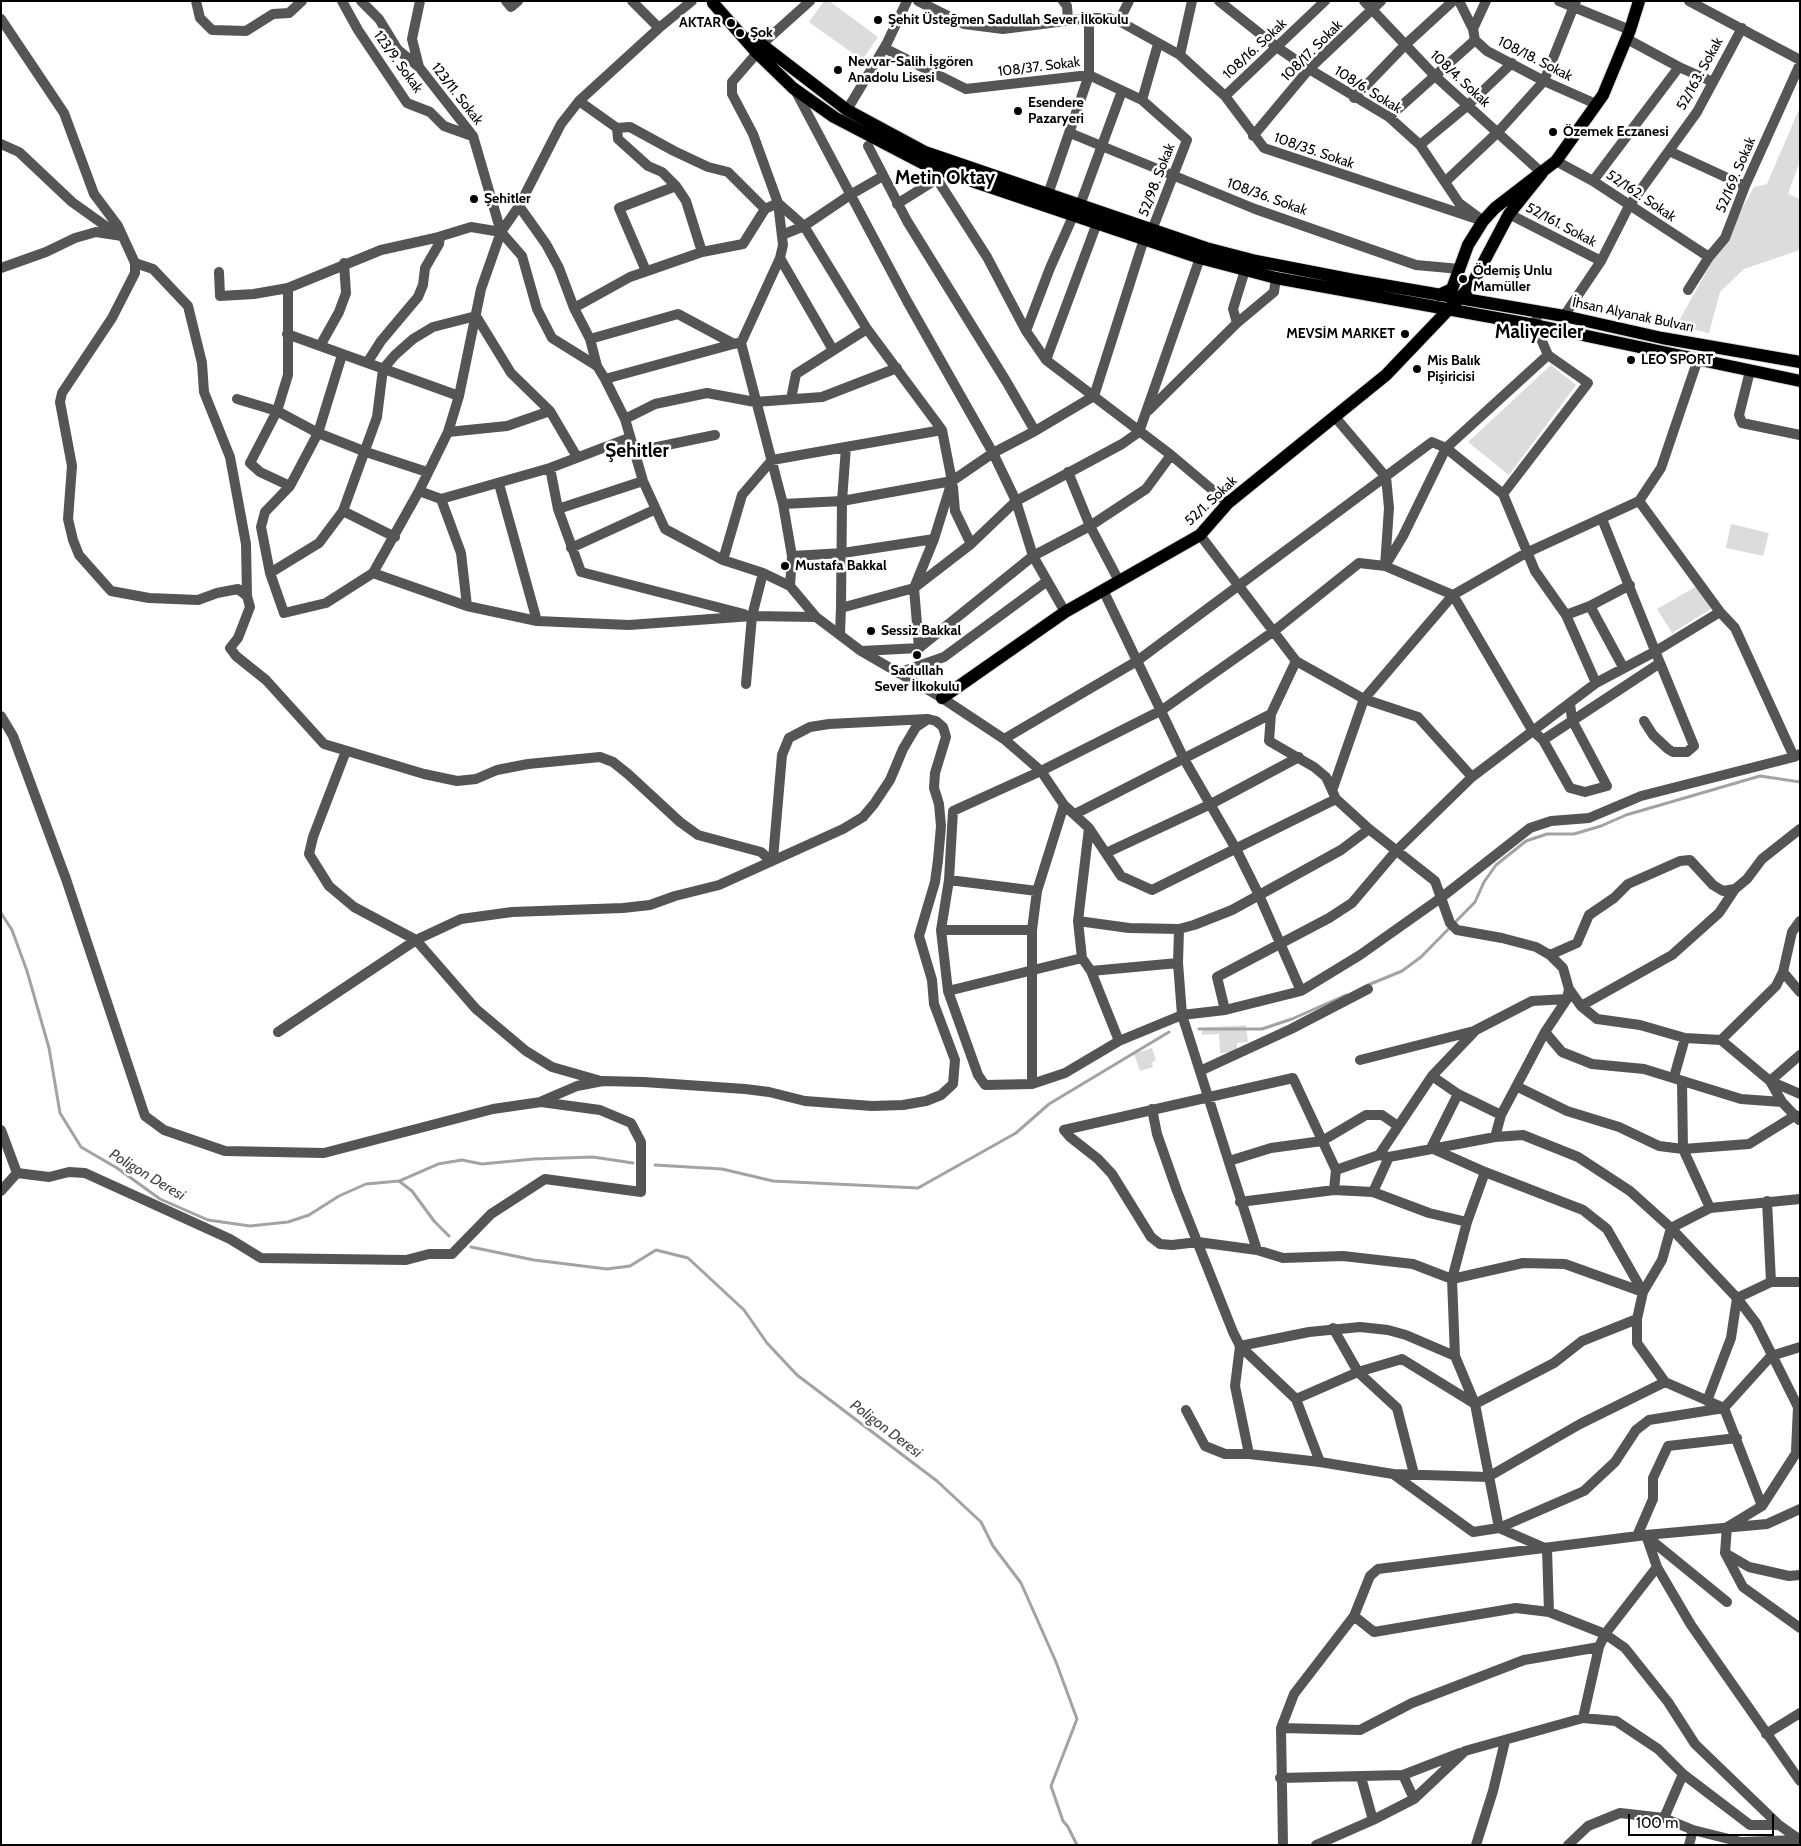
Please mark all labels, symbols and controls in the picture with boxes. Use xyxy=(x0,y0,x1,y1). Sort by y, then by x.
place label: Şehit Üsteğmen Sadullah Sever İlkokulu xyxy=(888,12,1128,28)
marker: Şehit Üsteğmen Sadullah Sever İlkokulu xyxy=(872,14,884,26)
place label: AKTAR xyxy=(679,15,721,31)
street label: 108/16. Sokak xyxy=(1220,15,1290,83)
marker: AKTAR xyxy=(725,17,737,29)
street label: 108/17. Sokak xyxy=(1278,17,1346,85)
place label: Şok xyxy=(750,25,773,41)
marker: Şok xyxy=(734,27,746,39)
street label: 123/9. Sokak xyxy=(370,28,426,96)
street label: 108/18. Sokak xyxy=(1495,33,1575,85)
street label: 52/163. Sokak xyxy=(1673,35,1727,113)
street label: 108/4. Sokak xyxy=(1427,47,1493,111)
place label: Nevvar-Salih İşgören Anadolu Lisesi xyxy=(848,54,973,86)
street label: 108/37. Sokak xyxy=(997,54,1081,80)
street label: 123/11. Sokak xyxy=(428,60,486,128)
street label: 108/6. Sokak xyxy=(1331,63,1405,117)
marker: Nevvar-Salih İşgören Anadolu Lisesi xyxy=(832,64,844,76)
place label: Esendere Pazaryeri xyxy=(1028,95,1084,128)
marker: Esendere Pazaryeri xyxy=(1012,105,1024,117)
place label: Özemek Eczanesi xyxy=(1563,124,1669,140)
marker: Özemek Eczanesi xyxy=(1547,126,1559,138)
street label: 108/35. Sokak xyxy=(1272,129,1356,173)
street label: 52/169. Sokak xyxy=(1712,135,1760,215)
street label: 52/98. Sokak xyxy=(1135,141,1179,219)
district label: Metin Oktay xyxy=(895,167,995,189)
street label: 52/162. Sokak xyxy=(1603,167,1679,225)
street label: 108/36. Sokak xyxy=(1225,175,1309,219)
place label: Şehitler xyxy=(484,191,531,207)
marker: Şehitler xyxy=(468,193,480,205)
street label: 52/161. Sokak xyxy=(1523,199,1599,251)
place label: Ödemiş Unlu Mamüller xyxy=(1473,263,1552,296)
marker: Ödemiş Unlu Mamüller xyxy=(1457,273,1469,285)
street label: İhsan Alyanak Bulvarı xyxy=(1571,294,1695,336)
district label: Maliyeciler xyxy=(1495,321,1583,343)
place label: MEVSİM MARKET xyxy=(1286,326,1395,342)
marker: MEVSİM MARKET xyxy=(1399,328,1411,340)
place label: LEO SPORT xyxy=(1641,352,1713,368)
place label: Mis Balık Pişiricisi xyxy=(1427,353,1481,386)
marker: LEO SPORT xyxy=(1625,354,1637,366)
marker: Mis Balık Pişiricisi xyxy=(1411,363,1423,375)
district label: Şehitler xyxy=(605,440,669,462)
street label: 52/1. Sokak xyxy=(1181,473,1241,529)
place label: Mustafa Bakkal xyxy=(795,558,887,574)
marker: Mustafa Bakkal xyxy=(779,560,791,572)
place label: Sessiz Bakkal xyxy=(881,623,961,639)
marker: Sessiz Bakkal xyxy=(865,625,877,637)
marker: Sadullah Sever İlkokulu xyxy=(911,649,923,661)
place label: Sadullah Sever İlkokulu xyxy=(874,663,960,696)
water label: Poligon Deresi xyxy=(106,1145,188,1205)
water label: Poligon Deresi xyxy=(847,1396,925,1462)
scale bar xyxy=(1631,1804,1777,1836)
text: 100 m xyxy=(1636,1814,1678,1832)

